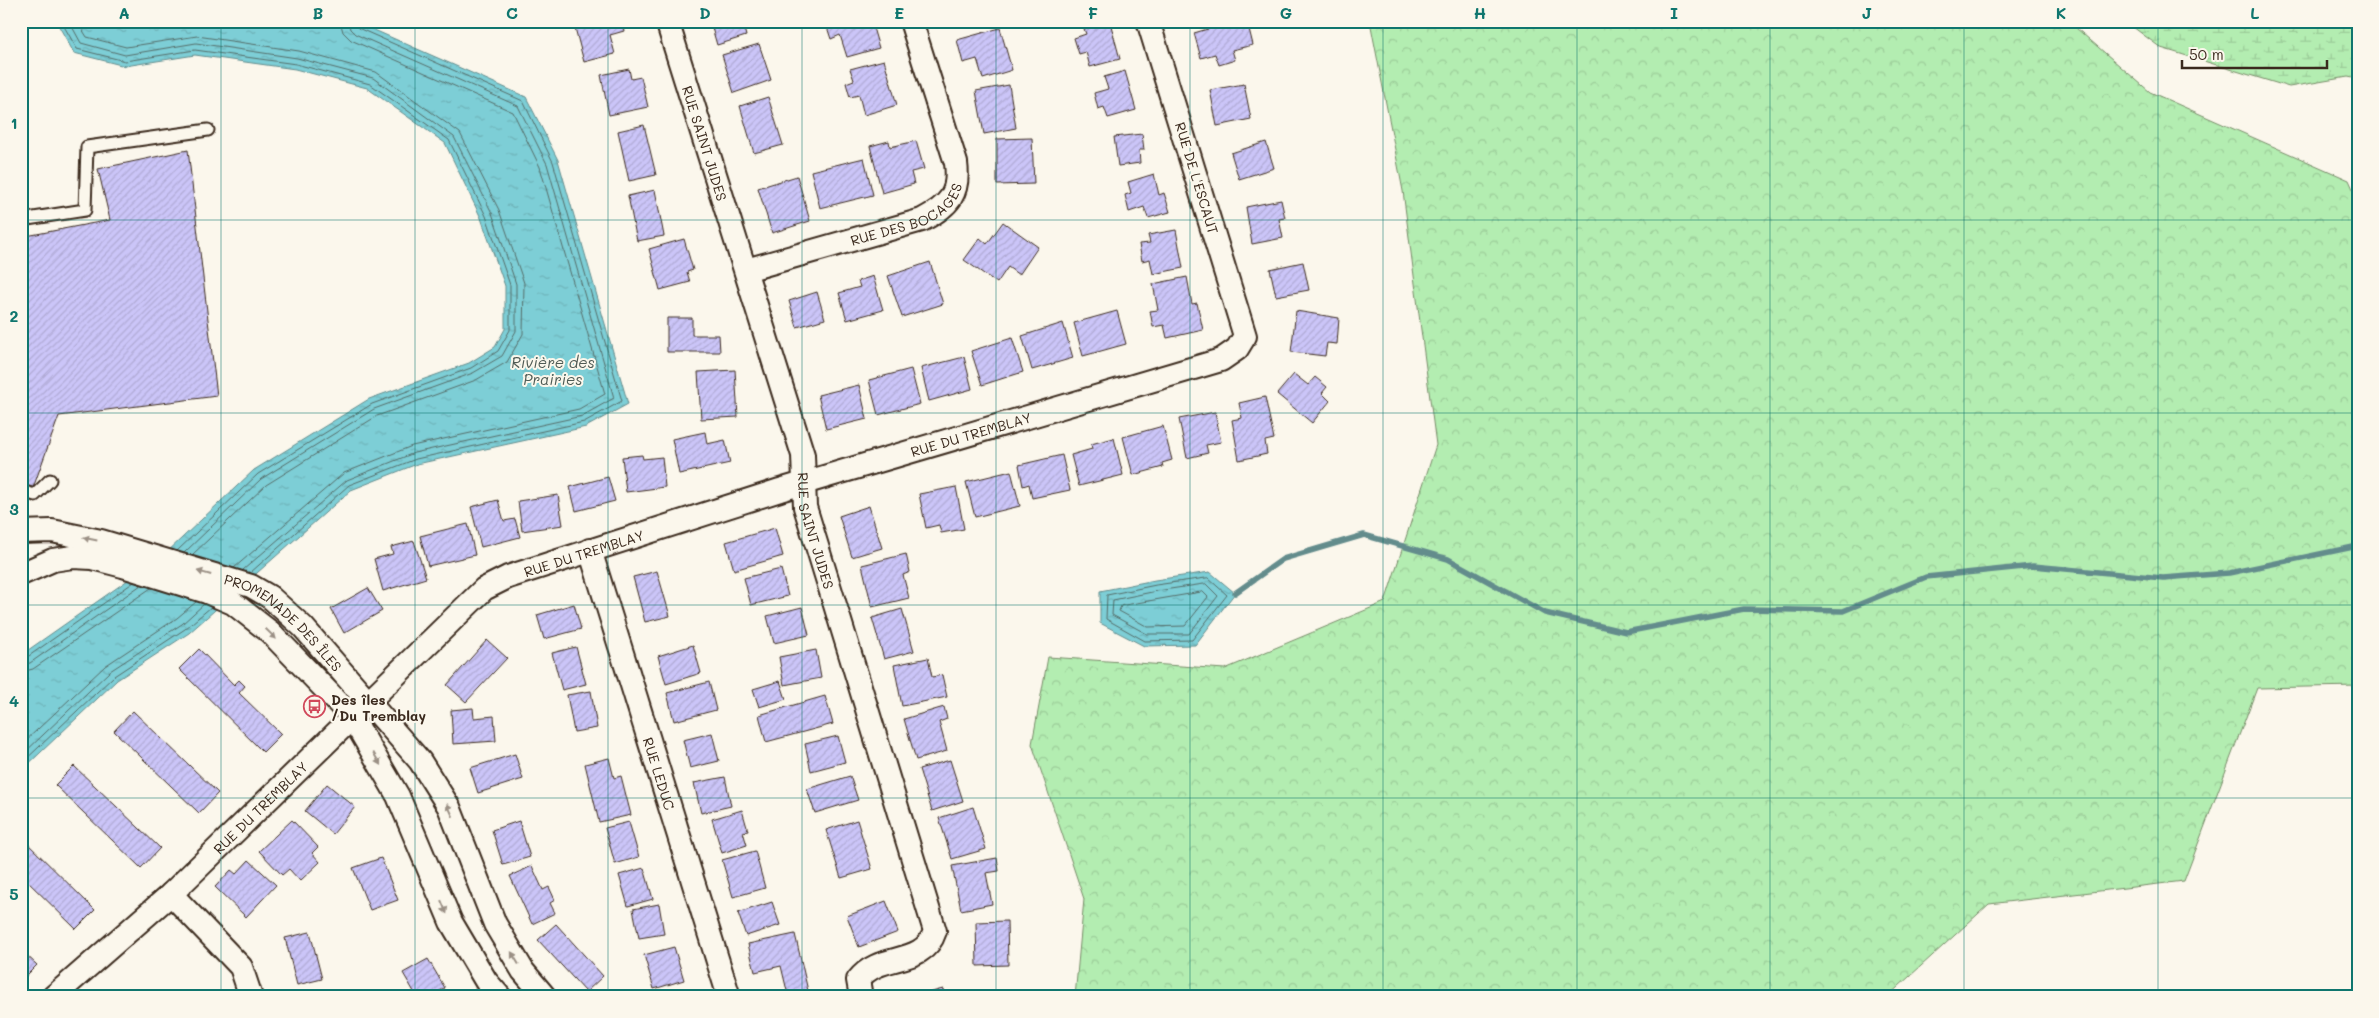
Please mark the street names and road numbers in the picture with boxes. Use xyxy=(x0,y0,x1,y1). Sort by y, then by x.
street label: RUE SAINT JUDES xyxy=(678,83,732,203)
street label: RUE DE L'ESCAUT xyxy=(1171,120,1223,236)
street label: RUE DES BOCAGES xyxy=(848,181,966,249)
street label: RUE DU TREMBLAY xyxy=(908,407,1034,461)
street label: RUE SAINT JUDES xyxy=(794,472,839,591)
street label: RUE DU TREMBLAY xyxy=(521,525,646,581)
street label: PROMENADE DES ÎLES xyxy=(222,569,347,675)
street label: RUE LEDUC xyxy=(639,735,680,812)
street label: RUE DU TREMBLAY xyxy=(209,757,312,858)

